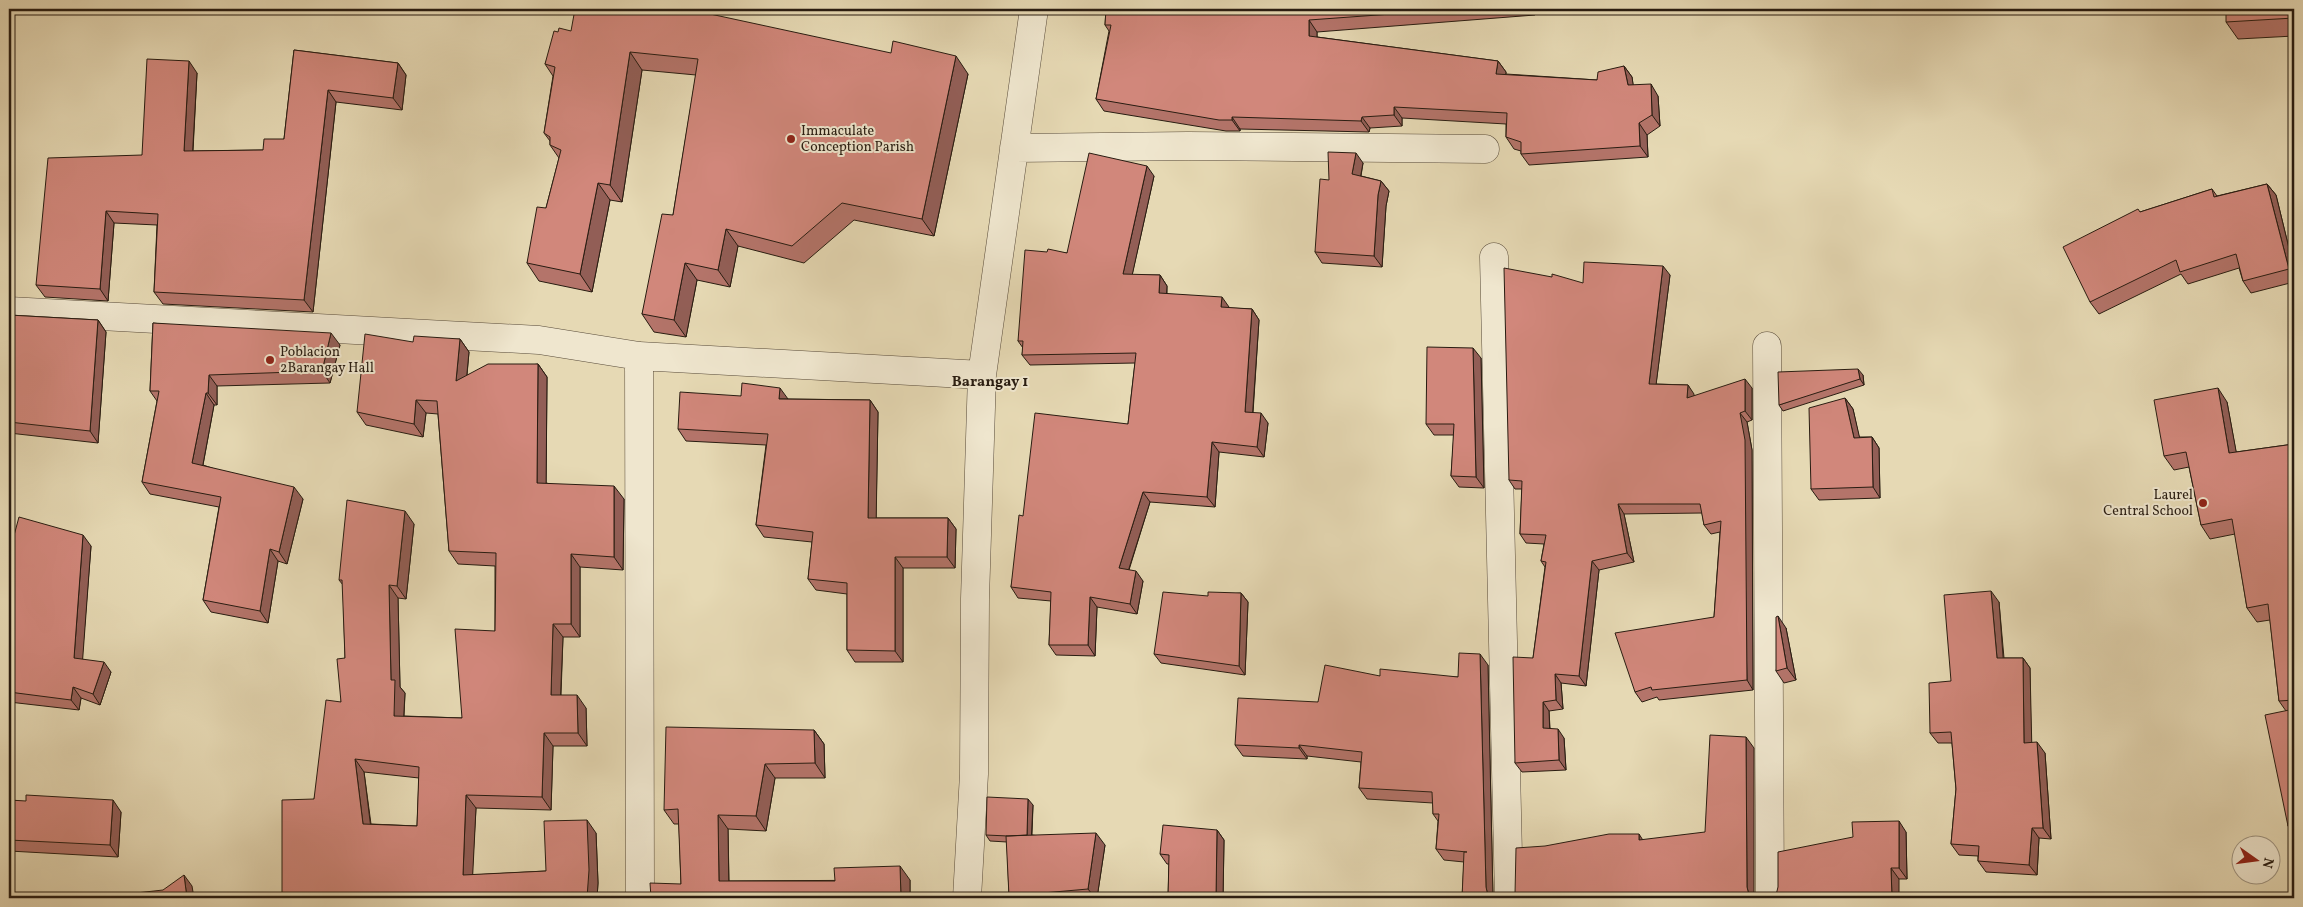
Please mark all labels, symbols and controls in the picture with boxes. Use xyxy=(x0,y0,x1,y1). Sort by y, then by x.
place label: Immaculate Conception Parish xyxy=(801,122,914,157)
marker: Immaculate Conception Parish xyxy=(785,133,797,145)
place label: Poblacion 2Barangay Hall xyxy=(280,343,374,378)
marker: Poblacion 2Barangay Hall xyxy=(264,354,276,366)
district label: Barangay 1 xyxy=(952,372,1028,393)
place label: Laurel Central School xyxy=(2103,486,2193,521)
marker: Laurel Central School xyxy=(2197,497,2209,509)
north arrow xyxy=(2230,834,2280,884)
text: N xyxy=(2257,856,2278,870)

